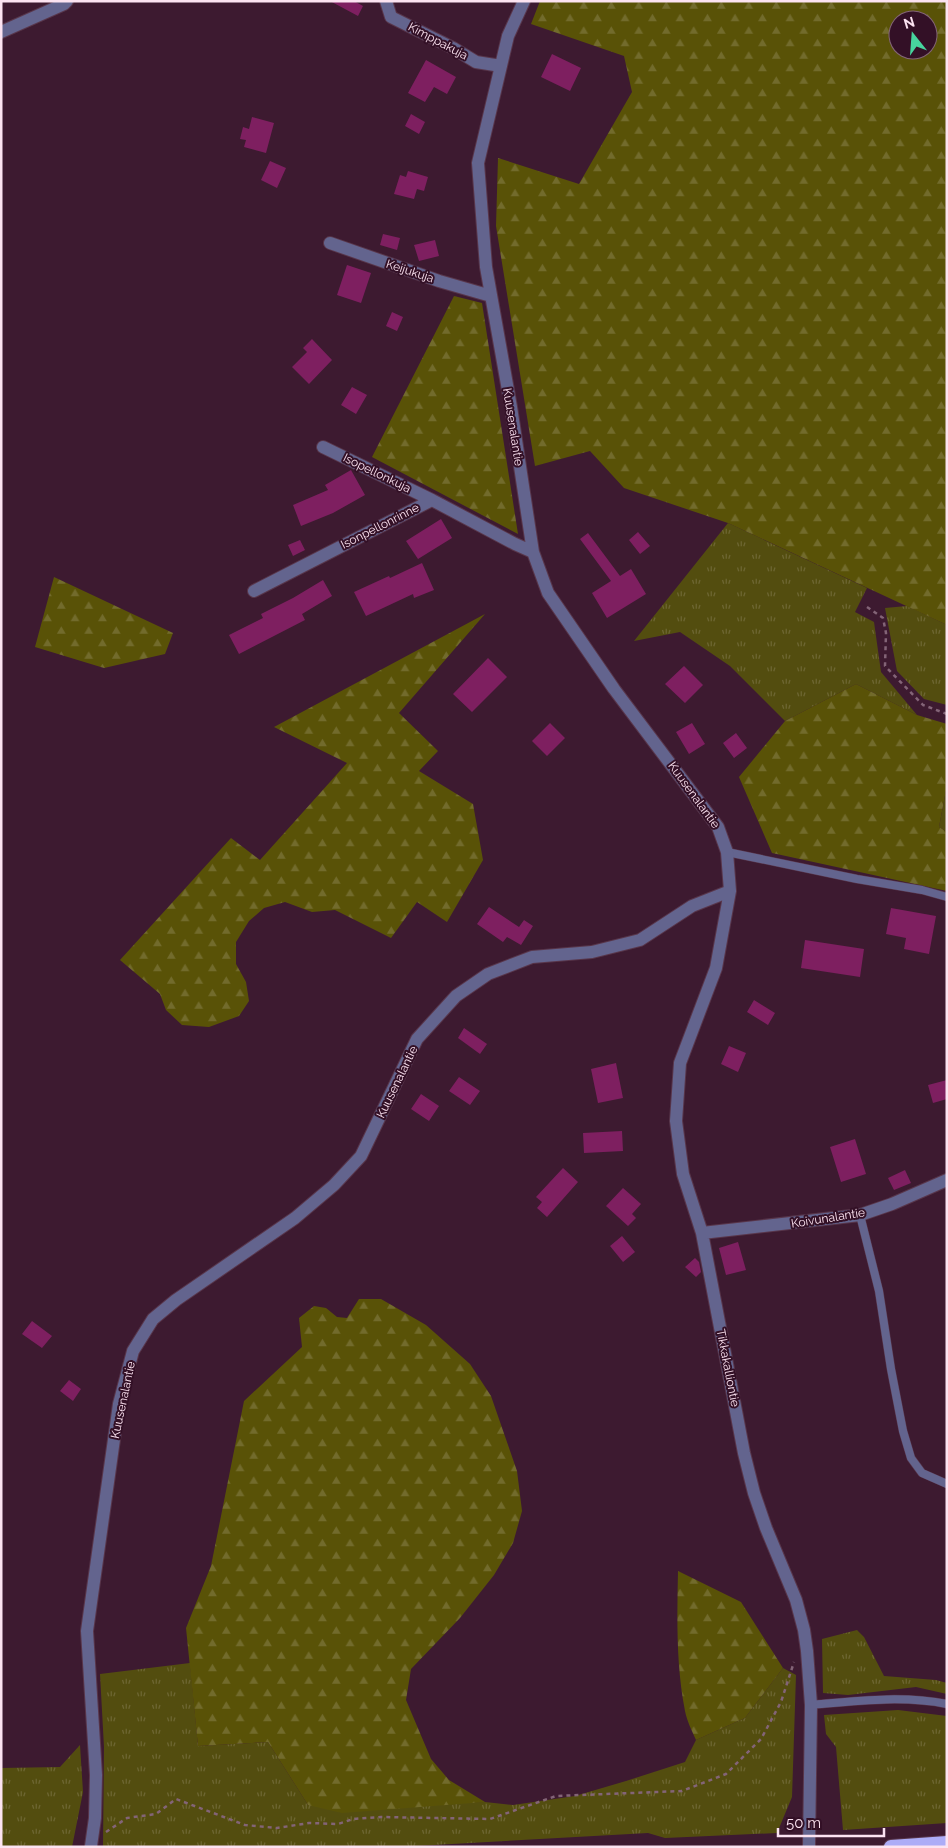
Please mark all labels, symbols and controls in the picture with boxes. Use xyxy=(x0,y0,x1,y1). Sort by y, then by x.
north arrow xyxy=(888,10,938,60)
text: N xyxy=(902,13,917,32)
street label: Kimppakuja xyxy=(406,19,470,63)
street label: Keijukuja xyxy=(384,257,436,285)
street label: Kuusenalantie xyxy=(500,387,526,467)
street label: Isopellonkuja xyxy=(341,451,413,495)
street label: Isonpellonrinne xyxy=(339,500,421,552)
street label: Kuusenalantie xyxy=(665,759,723,831)
street label: Kuusenalantie xyxy=(373,1044,421,1120)
street label: Koivunalantie xyxy=(790,1205,866,1231)
street label: Tikkakalliontie xyxy=(714,1328,742,1408)
street label: Kuusenalantie xyxy=(108,1360,138,1440)
scale bar xyxy=(778,1806,884,1838)
text: 50 m xyxy=(786,1814,821,1832)

